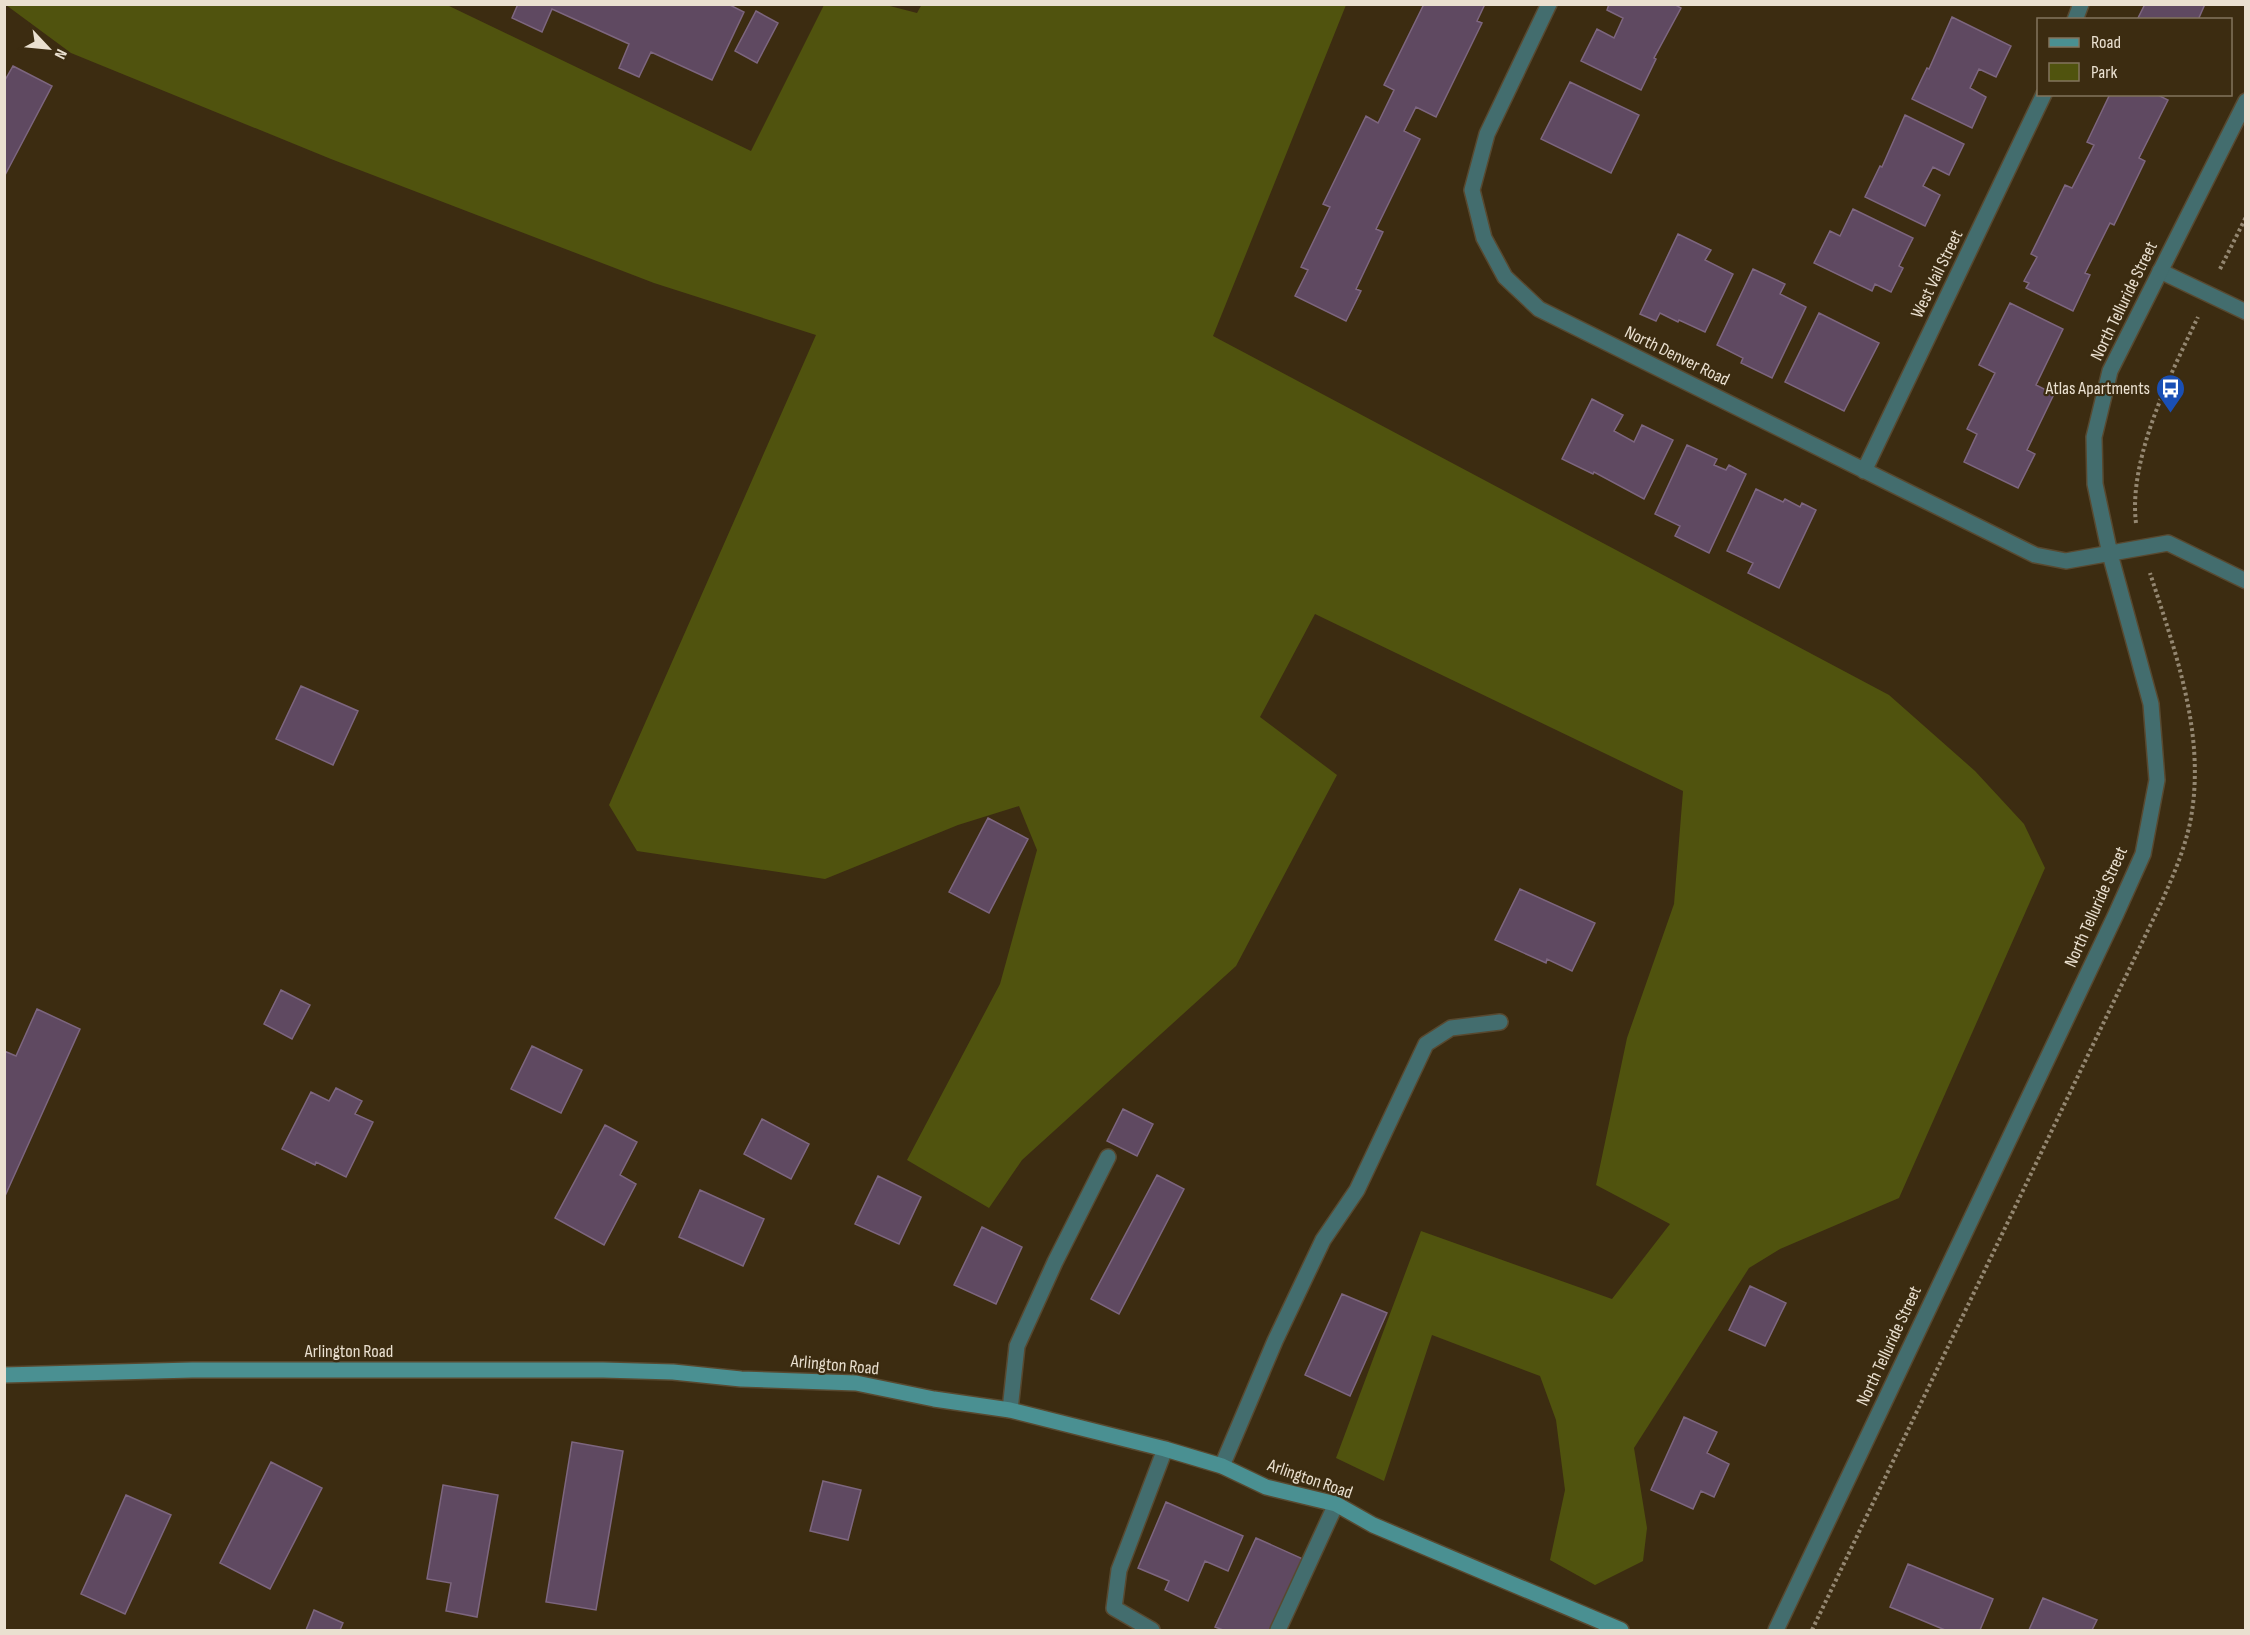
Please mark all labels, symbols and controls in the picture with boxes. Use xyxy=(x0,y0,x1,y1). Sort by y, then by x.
north arrow xyxy=(18,18,78,78)
legend xyxy=(2037,18,2232,96)
text: Road xyxy=(2091,32,2121,53)
text: N xyxy=(50,46,71,62)
text: Park xyxy=(2091,62,2117,83)
street label: West Vail Street xyxy=(1907,226,1968,322)
street label: North Telluride Street xyxy=(2086,238,2162,364)
street label: North Denver Road xyxy=(1621,322,1733,390)
bus stop icon: Atlas Apartments xyxy=(2155,372,2187,414)
place label: Atlas Apartments xyxy=(2044,378,2150,399)
street label: North Telluride Street xyxy=(2060,843,2132,971)
street label: North Telluride Street xyxy=(1852,1282,1926,1409)
street label: Arlington Road xyxy=(304,1341,393,1362)
street label: Arlington Road xyxy=(789,1351,880,1379)
street label: Arlington Road xyxy=(1264,1454,1355,1503)

